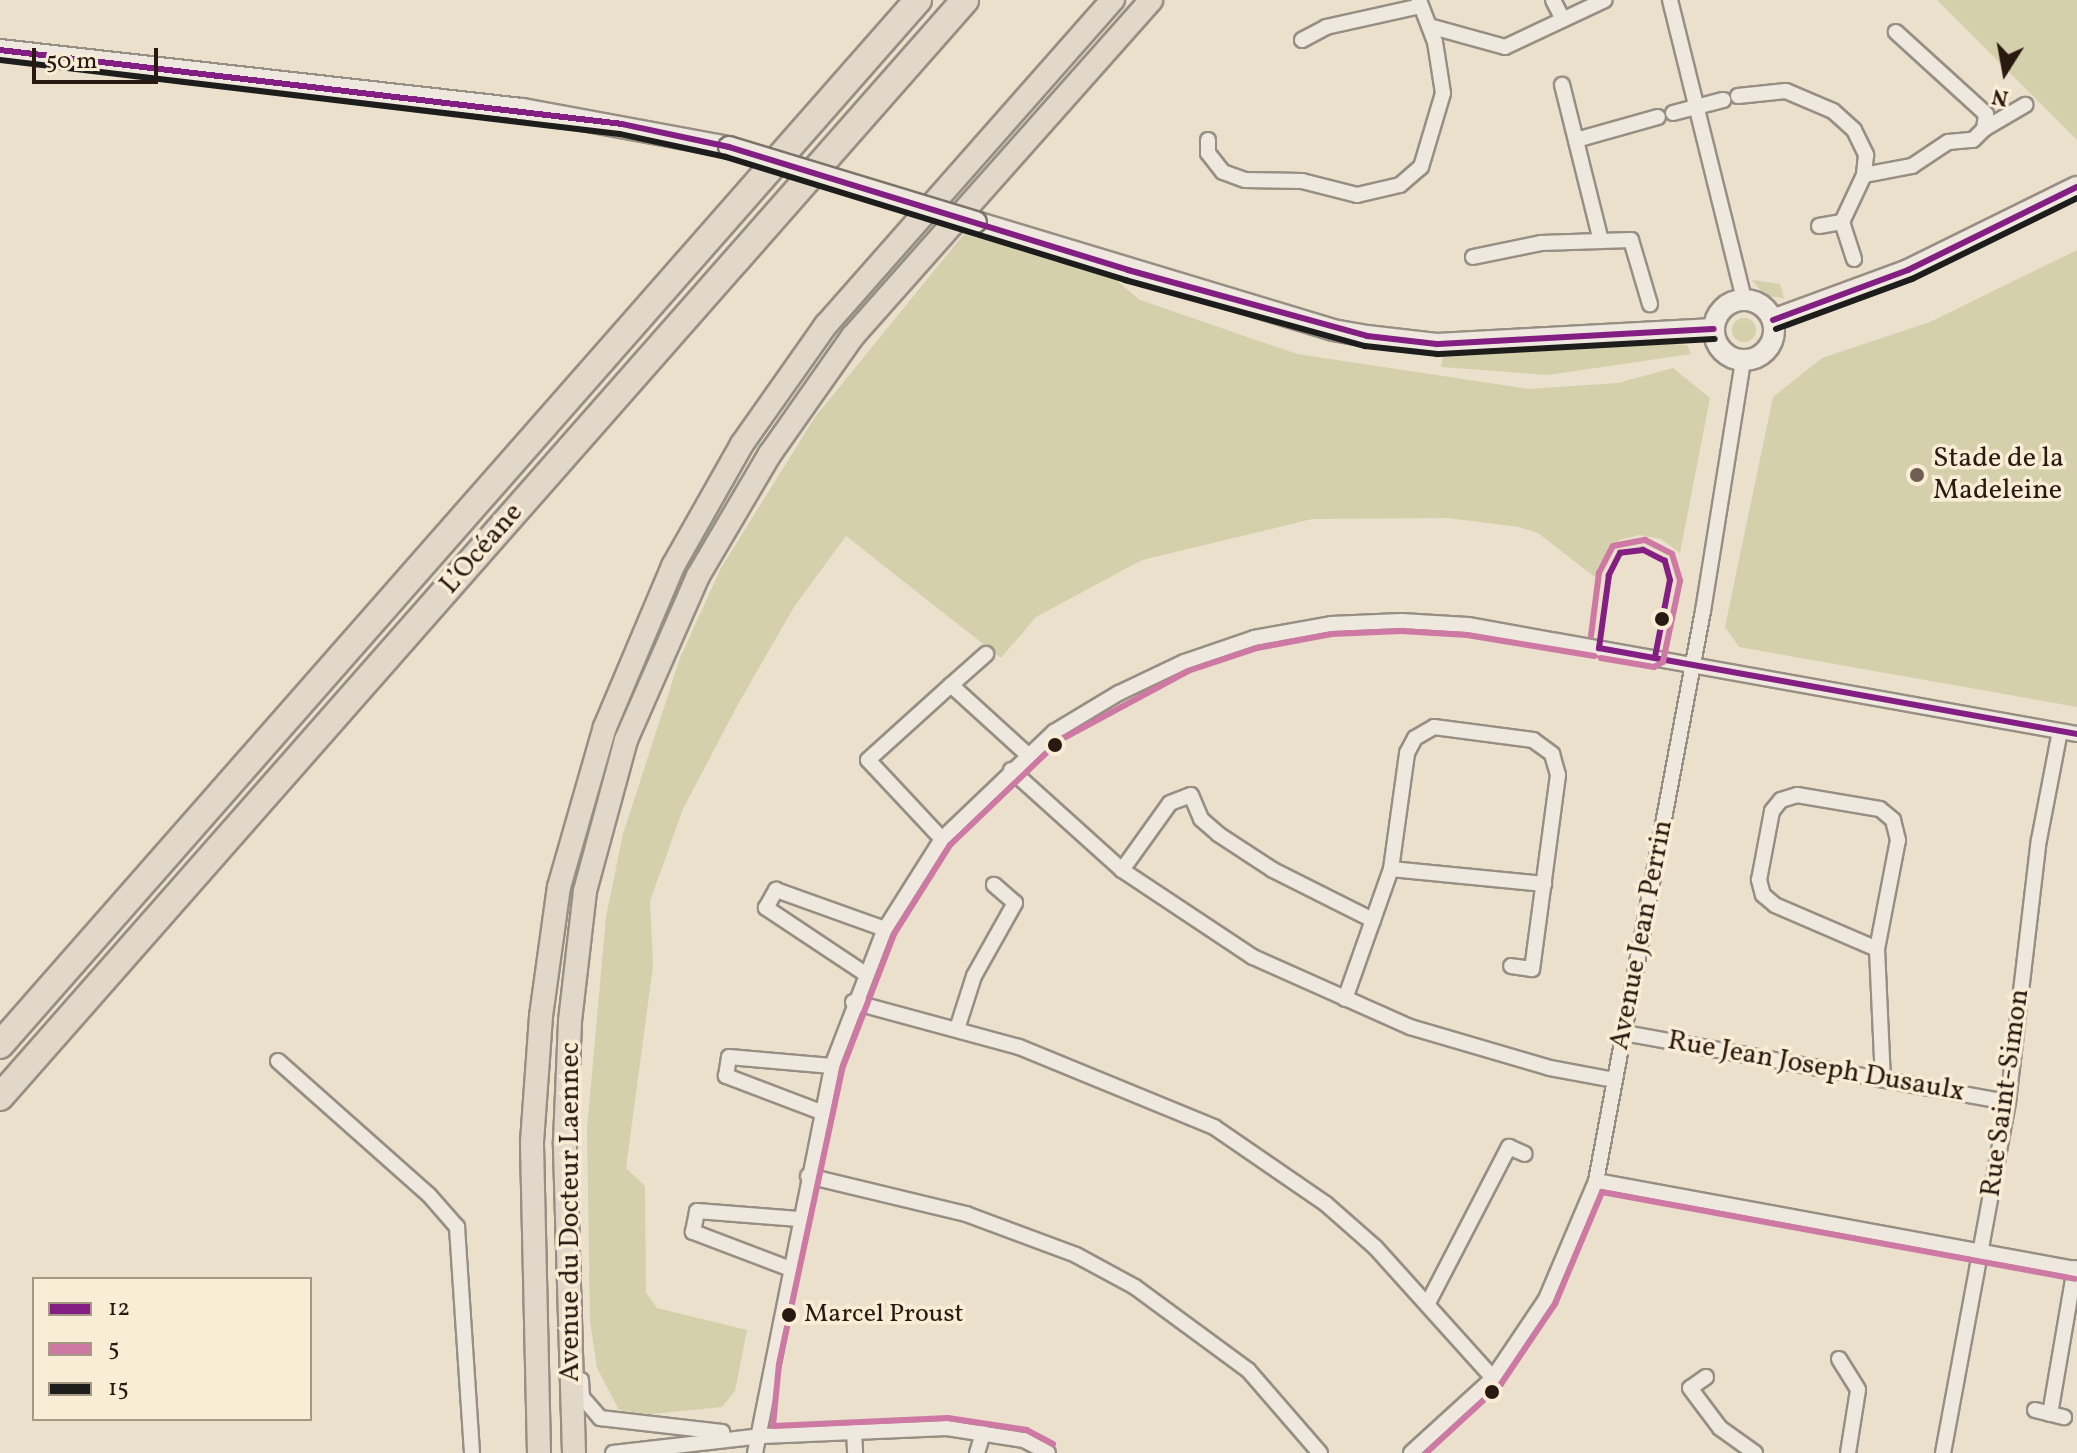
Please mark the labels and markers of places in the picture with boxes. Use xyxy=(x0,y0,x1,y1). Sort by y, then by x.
place label: Stade de la Madeleine xyxy=(1933,442,2064,508)
marker: Stade de la Madeleine xyxy=(1908,466,1926,484)
unlabelled marker xyxy=(1654,611,1670,627)
unlabelled marker xyxy=(1047,737,1063,753)
place label: Marcel Proust xyxy=(804,1299,964,1331)
marker: Marcel Proust xyxy=(781,1307,797,1323)
unlabelled marker xyxy=(1484,1384,1500,1400)

